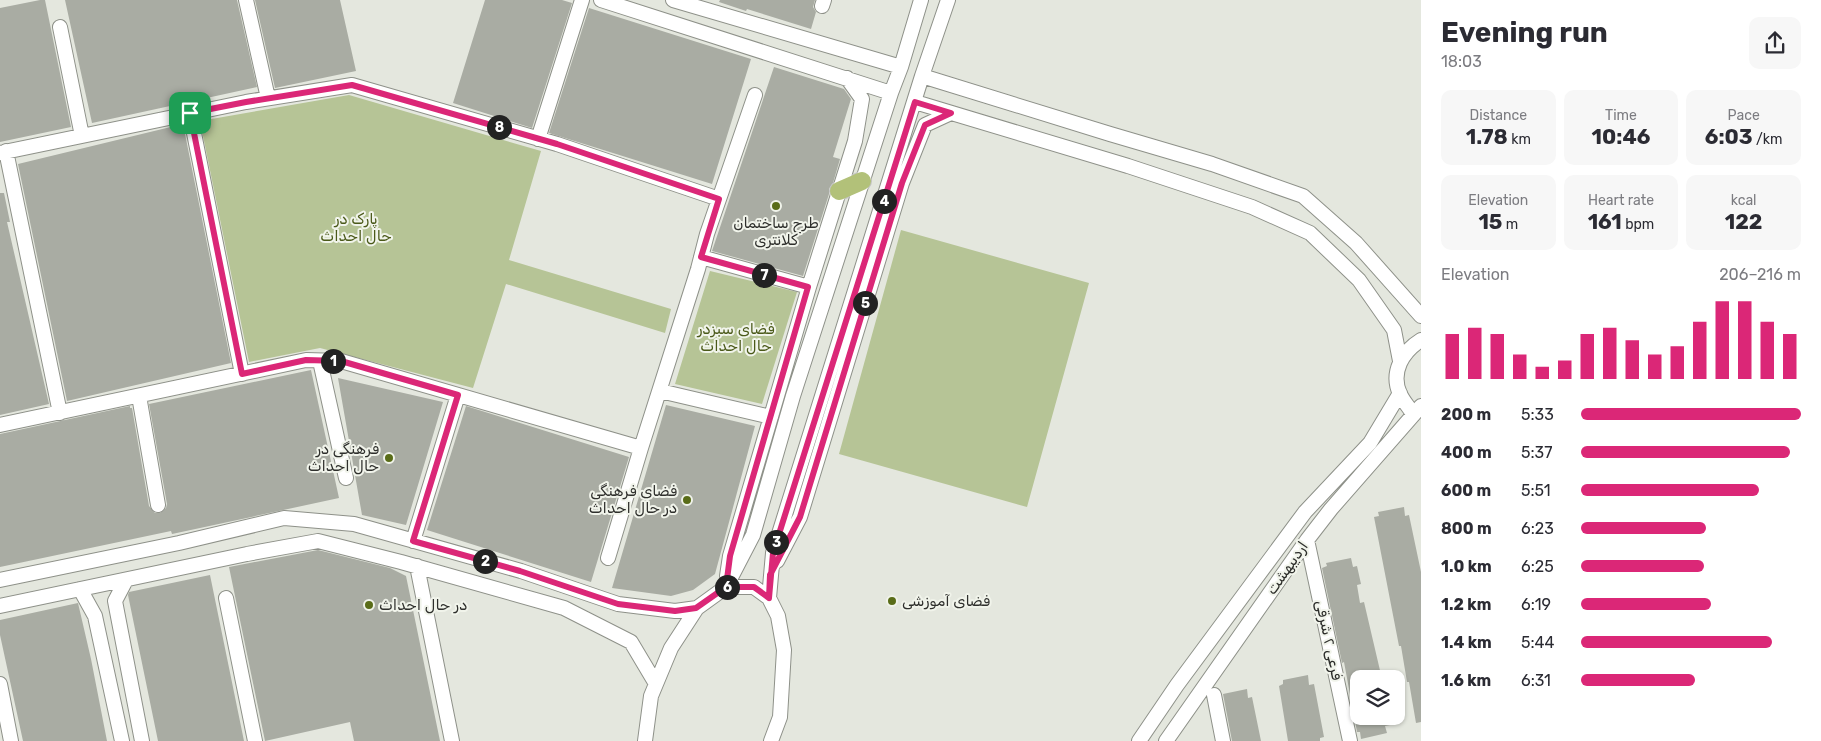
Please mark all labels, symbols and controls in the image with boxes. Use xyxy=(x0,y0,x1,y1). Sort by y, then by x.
text: Evening run xyxy=(1441,16,1608,49)
button: share xyxy=(1749,17,1801,69)
text: 18:03 xyxy=(1441,52,1482,71)
pin xyxy=(169,92,211,134)
icon: arrive xyxy=(176,99,204,127)
text: Distance xyxy=(1470,107,1527,124)
text: Time xyxy=(1605,107,1637,124)
text: Pace xyxy=(1728,107,1760,124)
pin: 8 xyxy=(486,114,512,140)
text: 8 xyxy=(495,119,504,136)
text: 1.78 xyxy=(1466,124,1508,149)
text: 10:46 xyxy=(1592,124,1650,149)
text: 6:03 xyxy=(1705,124,1753,149)
text: km xyxy=(1508,131,1531,148)
text: /km xyxy=(1753,131,1783,148)
pin: 4 xyxy=(872,188,896,214)
text: Elevation xyxy=(1468,192,1528,209)
text: Heart rate xyxy=(1588,192,1654,209)
text: kcal xyxy=(1731,192,1757,209)
text: 4 xyxy=(880,193,889,210)
marker: طرح ساختمان کلانتری xyxy=(770,200,782,212)
text: 15 xyxy=(1478,209,1502,234)
text: 161 xyxy=(1588,209,1622,234)
text: 122 xyxy=(1725,209,1763,234)
park label: پارک در حال احداث xyxy=(320,210,392,245)
place label: طرح ساختمان کلانتری xyxy=(733,214,819,249)
text: m xyxy=(1502,216,1518,233)
text: bpm xyxy=(1622,216,1654,233)
pin: 7 xyxy=(752,262,776,288)
text: Elevation xyxy=(1441,265,1510,284)
text: 206–216 m xyxy=(1719,265,1801,284)
text: 7 xyxy=(760,267,769,284)
pin: 5 xyxy=(852,290,878,316)
text: 5 xyxy=(861,295,870,312)
park label: فضای سبزدر حال احداث xyxy=(696,320,775,355)
pin: 1 xyxy=(320,348,346,374)
text: 1 xyxy=(330,353,337,370)
text: 200 m xyxy=(1441,405,1491,424)
text: 5:33 xyxy=(1521,405,1554,424)
place label: فرهنگی در حال احداث xyxy=(308,440,379,475)
text: 400 m xyxy=(1441,443,1492,462)
text: 5:37 xyxy=(1521,443,1552,462)
marker: فرهنگی در حال احداث xyxy=(383,452,395,464)
text: 600 m xyxy=(1441,481,1491,500)
text: 5:51 xyxy=(1521,481,1551,500)
place label: فضای فرهنگی در حال احداث xyxy=(589,482,677,517)
marker: فضای فرهنگی در حال احداث xyxy=(681,494,693,506)
text: 800 m xyxy=(1441,519,1492,538)
text: 6:23 xyxy=(1521,519,1554,538)
pin: 3 xyxy=(764,530,788,554)
text: 3 xyxy=(772,534,781,551)
street label: اردیبهشت xyxy=(1262,538,1312,598)
pin: 2 xyxy=(472,548,498,574)
text: 2 xyxy=(481,553,490,570)
text: 1.0 km xyxy=(1441,557,1492,576)
text: 6:25 xyxy=(1521,557,1554,576)
pin: 6 xyxy=(714,574,740,600)
text: 6 xyxy=(723,579,732,596)
place label: فضای آموزشی xyxy=(902,592,990,610)
marker: فضای آموزشی xyxy=(886,595,898,607)
text: 1.2 km xyxy=(1441,595,1491,614)
text: 6:19 xyxy=(1521,595,1551,614)
place label: در حال احداث xyxy=(379,596,467,614)
street label: فرعی ۲ شرقی xyxy=(1312,598,1346,682)
marker: در حال احداث xyxy=(363,599,375,611)
text: 1.4 km xyxy=(1441,633,1492,652)
text: 5:44 xyxy=(1521,633,1554,652)
map controls xyxy=(1350,670,1405,725)
button: layers xyxy=(1350,670,1405,725)
text: 1.6 km xyxy=(1441,671,1491,690)
text: 6:31 xyxy=(1521,671,1551,690)

